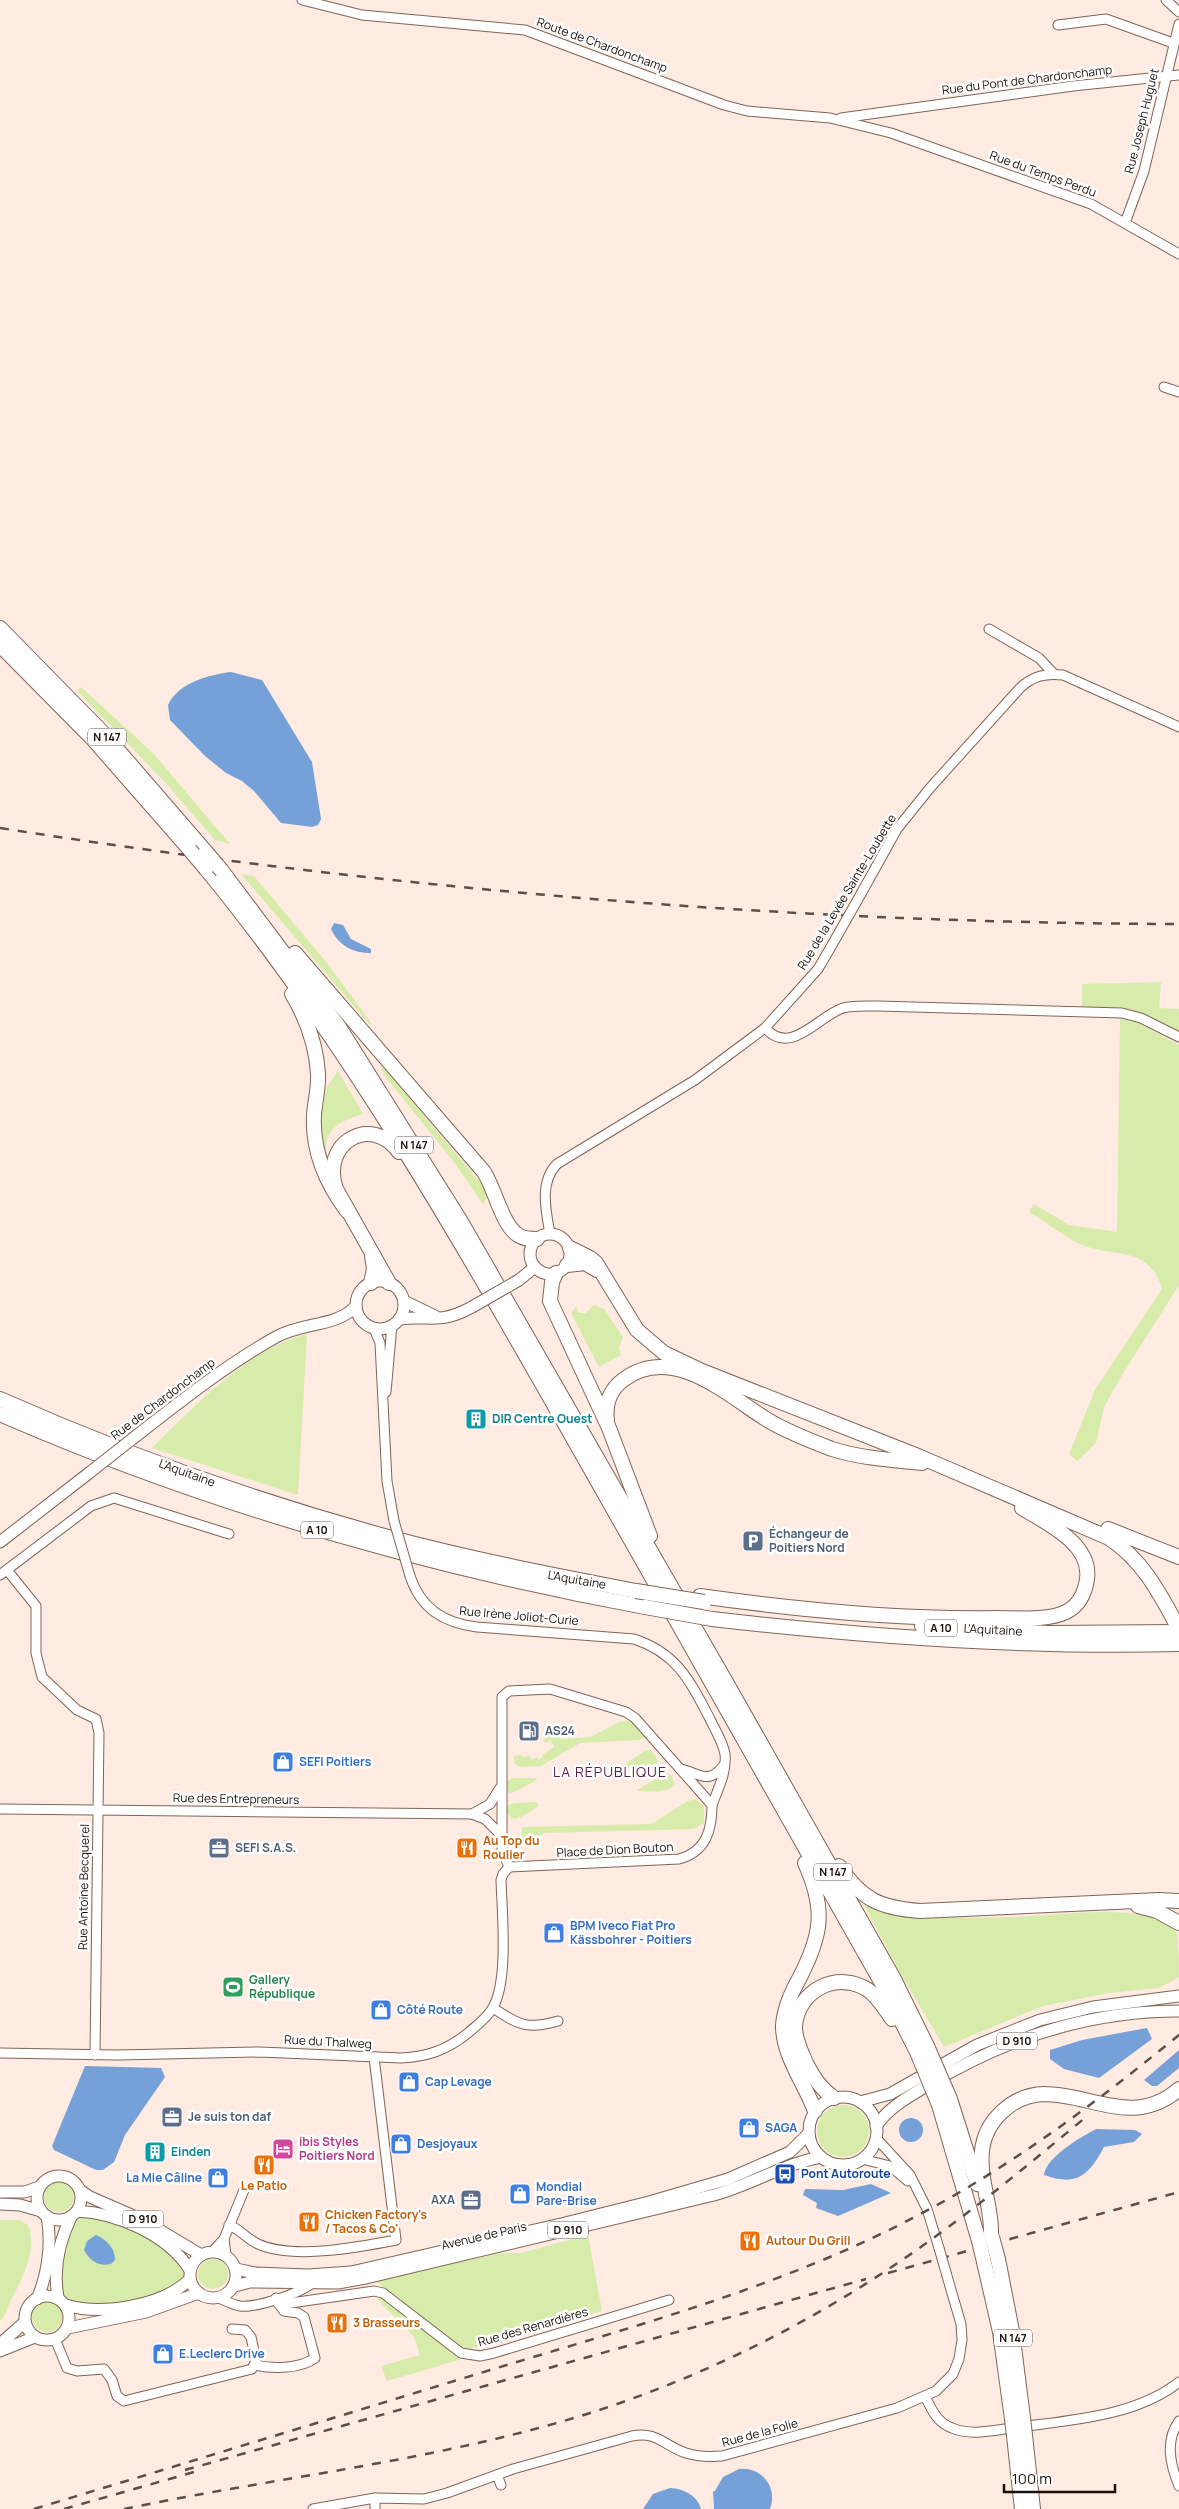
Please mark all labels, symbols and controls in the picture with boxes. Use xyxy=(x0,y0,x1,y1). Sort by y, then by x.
street label: Route de Chardonchamp xyxy=(534,13,670,76)
street label: Rue du Pont de Chardonchamp xyxy=(941,61,1113,98)
street label: Rue Joseph Huguet xyxy=(1120,66,1163,175)
street label: Rue du Temps Perdu xyxy=(987,146,1099,201)
road number: N 147 xyxy=(88,729,126,746)
street label: Rue de la Levée Sainte-Loubette xyxy=(793,811,900,973)
road number: N 147 xyxy=(395,1136,433,1154)
street label: Rue de Chardonchamp xyxy=(107,1354,218,1443)
building icon: DIR Centre Ouest xyxy=(464,1407,488,1431)
place label: DIR Centre Ouest xyxy=(492,1410,592,1427)
street label: L'Aquitaine xyxy=(157,1454,218,1491)
road number: A 10 xyxy=(301,1522,333,1538)
place label: Échangeur de Poitiers Nord xyxy=(769,1525,849,1556)
parking icon: Échangeur de Poitiers Nord xyxy=(741,1529,765,1553)
street label: L'Aquitaine xyxy=(547,1566,608,1593)
street label: Rue Irène Joliot-Curie xyxy=(459,1602,579,1629)
street label: L'Aquitaine xyxy=(963,1619,1023,1640)
road number: A 10 xyxy=(925,1620,957,1636)
fuel station icon: AS24 xyxy=(517,1719,541,1743)
place label: AS24 xyxy=(545,1722,575,1739)
shop icon: SEFI Poitiers xyxy=(271,1750,295,1774)
place label: SEFI Poitiers xyxy=(299,1753,372,1770)
district label: LA RÉPUBLIQUE xyxy=(553,1762,667,1781)
street label: Rue des Entrepreneurs xyxy=(173,1789,299,1808)
street label: Rue Antoine Becquerel xyxy=(74,1824,93,1950)
place label: Au Top du Roulier xyxy=(483,1832,539,1863)
office icon: SEFI S.A.S. xyxy=(207,1836,231,1860)
restaurant icon: Au Top du Roulier xyxy=(455,1836,479,1860)
street label: Place de Dion Bouton xyxy=(556,1838,674,1861)
place label: SEFI S.A.S. xyxy=(235,1839,296,1856)
road number: N 147 xyxy=(814,1864,852,1880)
place label: BPM Iveco Fiat Pro Kässbohrer - Poitiers xyxy=(570,1917,692,1948)
shop icon: BPM Iveco Fiat Pro Kässbohrer - Poitiers xyxy=(542,1921,566,1945)
place label: Gallery République xyxy=(249,1971,315,2002)
sports icon: Gallery République xyxy=(221,1975,245,1999)
shop icon: Côté Route xyxy=(369,1998,393,2022)
place label: Côté Route xyxy=(397,2001,463,2018)
street label: Rue du Thalweg xyxy=(284,2031,372,2052)
road number: D 910 xyxy=(997,2032,1037,2050)
shop icon: Cap Levage xyxy=(397,2070,421,2094)
place label: Cap Levage xyxy=(425,2073,492,2090)
office icon: Je suis ton daf xyxy=(160,2105,184,2129)
place label: Je suis ton daf xyxy=(188,2108,271,2125)
shop icon: SAGA xyxy=(737,2116,761,2140)
place label: SAGA xyxy=(765,2119,797,2136)
shop icon: Desjoyaux xyxy=(389,2132,413,2156)
place label: ibis Styles Poitiers Nord xyxy=(299,2133,375,2164)
place label: Desjoyaux xyxy=(417,2135,478,2152)
hotel icon: ibis Styles Poitiers Nord xyxy=(271,2137,295,2161)
building icon: Einden xyxy=(143,2140,167,2164)
place label: Einden xyxy=(171,2143,211,2160)
restaurant icon: Le Patio xyxy=(252,2153,276,2177)
bus stop icon: Pont Autoroute xyxy=(773,2162,797,2186)
place label: Pont Autoroute xyxy=(801,2165,891,2182)
shop icon: La Mie Câline xyxy=(206,2166,230,2190)
place label: La Mie Câline xyxy=(126,2169,202,2186)
place label: Le Patio xyxy=(241,2177,287,2194)
place label: Mondial Pare-Brise xyxy=(536,2178,597,2209)
shop icon: Mondial Pare-Brise xyxy=(508,2182,532,2206)
office icon: AXA xyxy=(459,2188,483,2212)
place label: AXA xyxy=(431,2191,455,2208)
place label: Chicken Factory's / Tacos & Co' xyxy=(325,2206,428,2237)
road number: D 910 xyxy=(123,2210,163,2228)
restaurant icon: Chicken Factory's / Tacos & Co' xyxy=(297,2210,321,2234)
street label: Avenue de Paris xyxy=(440,2217,528,2254)
road number: D 910 xyxy=(548,2222,588,2238)
restaurant icon: Autour Du Grill xyxy=(738,2229,762,2253)
place label: Autour Du Grill xyxy=(766,2232,851,2249)
street label: Rue des Renardières xyxy=(476,2303,590,2350)
restaurant icon: 3 Brasseurs xyxy=(325,2311,349,2335)
place label: 3 Brasseurs xyxy=(353,2314,421,2331)
road number: N 147 xyxy=(994,2330,1032,2346)
shop icon: E.Leclerc Drive xyxy=(151,2342,175,2366)
place label: E.Leclerc Drive xyxy=(179,2345,265,2362)
street label: Rue de la Folie xyxy=(720,2414,800,2451)
scale bar xyxy=(1004,2462,1115,2494)
text: 100 m xyxy=(1012,2468,1052,2489)

